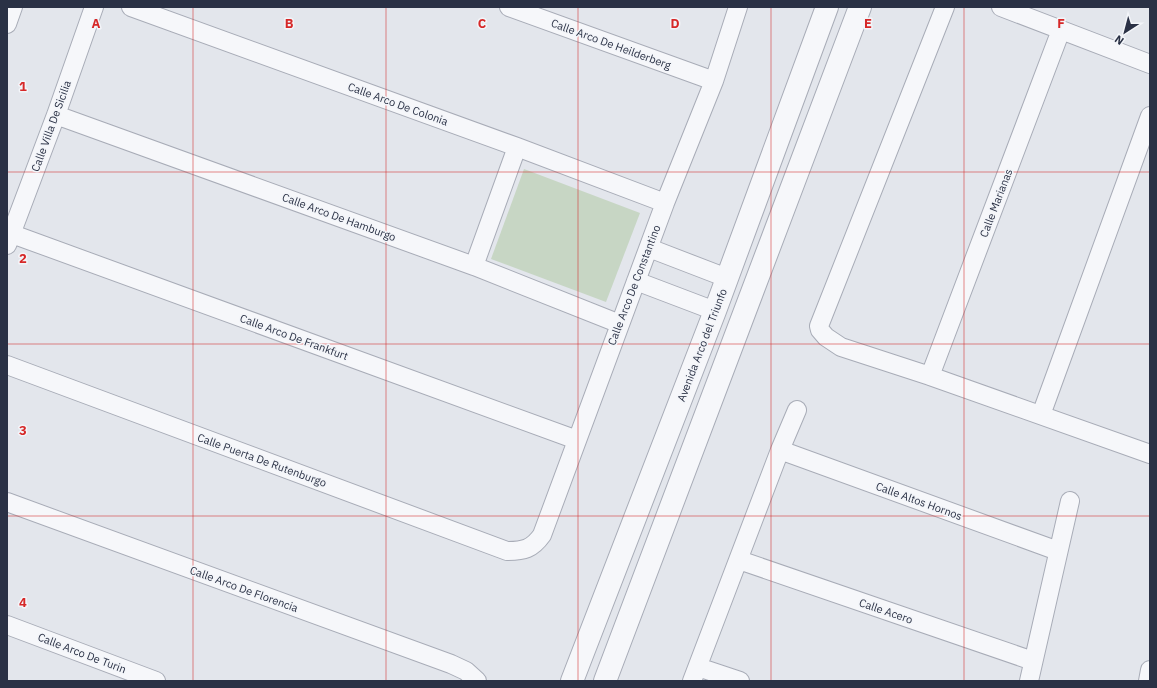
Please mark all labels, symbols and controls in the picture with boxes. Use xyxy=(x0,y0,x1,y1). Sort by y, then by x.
north arrow xyxy=(1105,12,1145,52)
text: A xyxy=(92,15,101,32)
text: B xyxy=(285,15,294,32)
text: C xyxy=(478,15,487,32)
text: D xyxy=(670,15,680,32)
text: E xyxy=(864,15,872,32)
text: F xyxy=(1057,15,1065,32)
street label: Calle Arco De Heilderberg xyxy=(549,16,673,72)
text: N xyxy=(1112,32,1126,48)
text: 1 xyxy=(19,78,27,95)
street label: Calle Villa De Sicilia xyxy=(28,78,74,174)
street label: Calle Arco De Colonia xyxy=(346,79,450,129)
street label: Calle Marianas xyxy=(977,167,1015,239)
street label: Calle Arco De Hamburgo xyxy=(280,190,398,244)
street label: Calle Arco De Constantino xyxy=(605,223,663,347)
text: 2 xyxy=(19,250,27,267)
street label: Avenida Arco del Triunfo xyxy=(674,286,730,404)
street label: Calle Arco De Frankfurt xyxy=(238,311,350,363)
text: 3 xyxy=(19,422,27,439)
street label: Calle Puerta De Rutenburgo xyxy=(196,430,328,490)
street label: Calle Altos Hornos xyxy=(874,479,964,523)
street label: Calle Arco De Florencia xyxy=(188,563,300,615)
text: 4 xyxy=(19,594,27,611)
street label: Calle Acero xyxy=(857,595,915,627)
street label: Calle Arco De Turin xyxy=(36,630,128,676)

